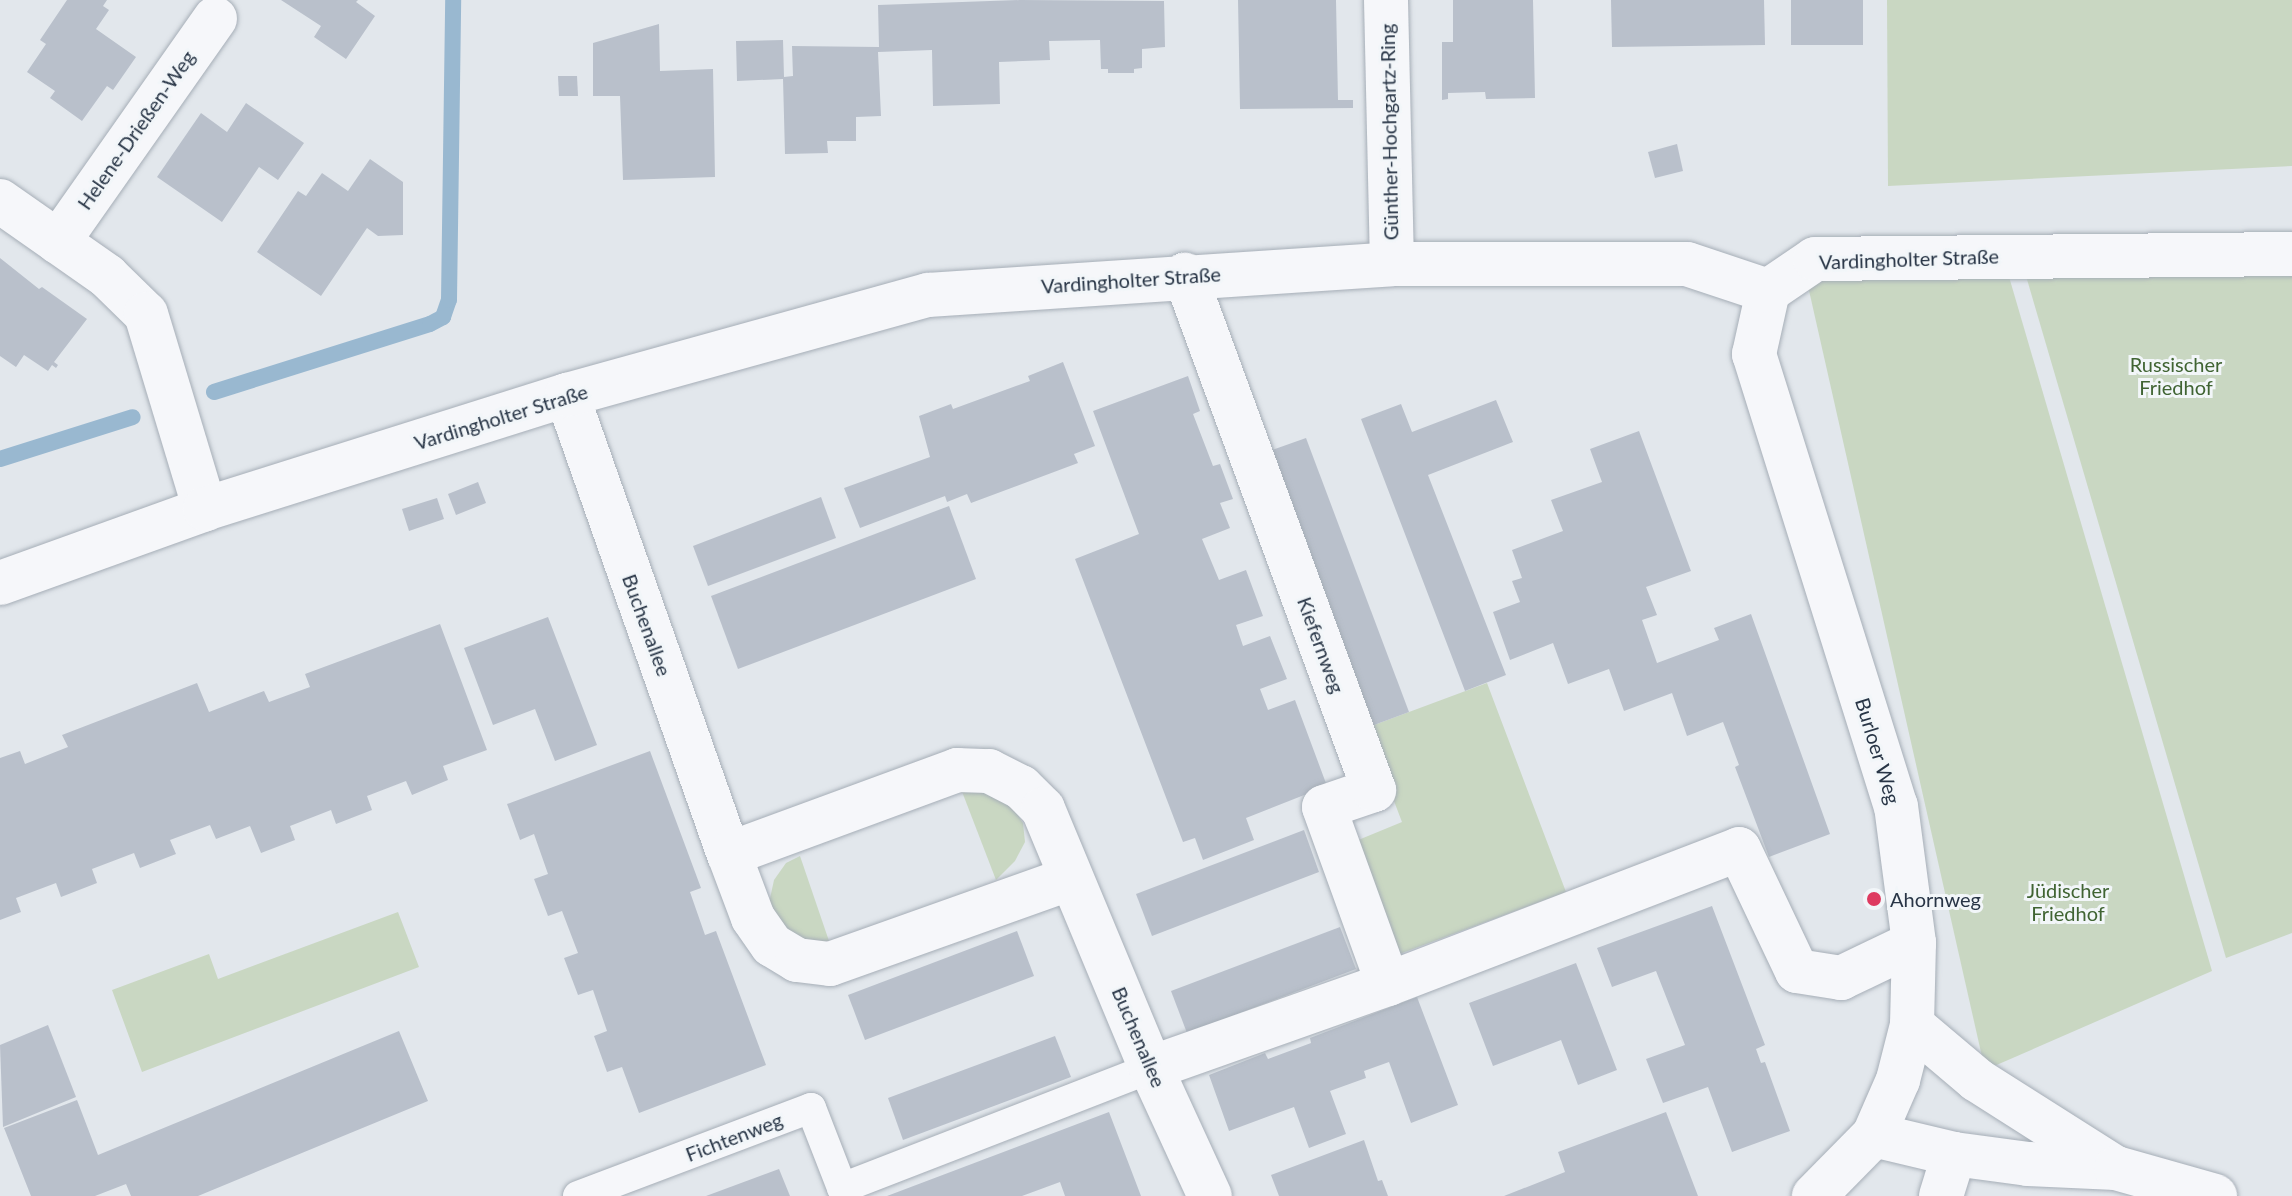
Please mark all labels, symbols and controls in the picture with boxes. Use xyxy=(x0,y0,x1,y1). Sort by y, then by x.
street label: Günther-Hochgartz-Ring xyxy=(1375,23,1403,241)
street label: Helene-Drießen-Weg xyxy=(72,46,200,214)
street label: Vardingholter Straße xyxy=(1818,244,2000,274)
street label: Vardingholter Straße xyxy=(1040,262,1222,298)
park label: Russischer Friedhof xyxy=(2130,353,2222,400)
street label: Vardingholter Straße xyxy=(411,379,591,455)
street label: Buchenallee xyxy=(617,571,677,679)
street label: Kiefernweg xyxy=(1293,594,1349,696)
street label: Burloer Weg xyxy=(1850,695,1906,807)
park label: Jüdischer Friedhof xyxy=(2027,879,2109,926)
place label: Ahornweg xyxy=(1890,887,1981,911)
marker: Ahornweg xyxy=(1865,890,1883,908)
street label: Buchenallee xyxy=(1107,983,1171,1091)
street label: Fichtenweg xyxy=(682,1108,786,1166)

